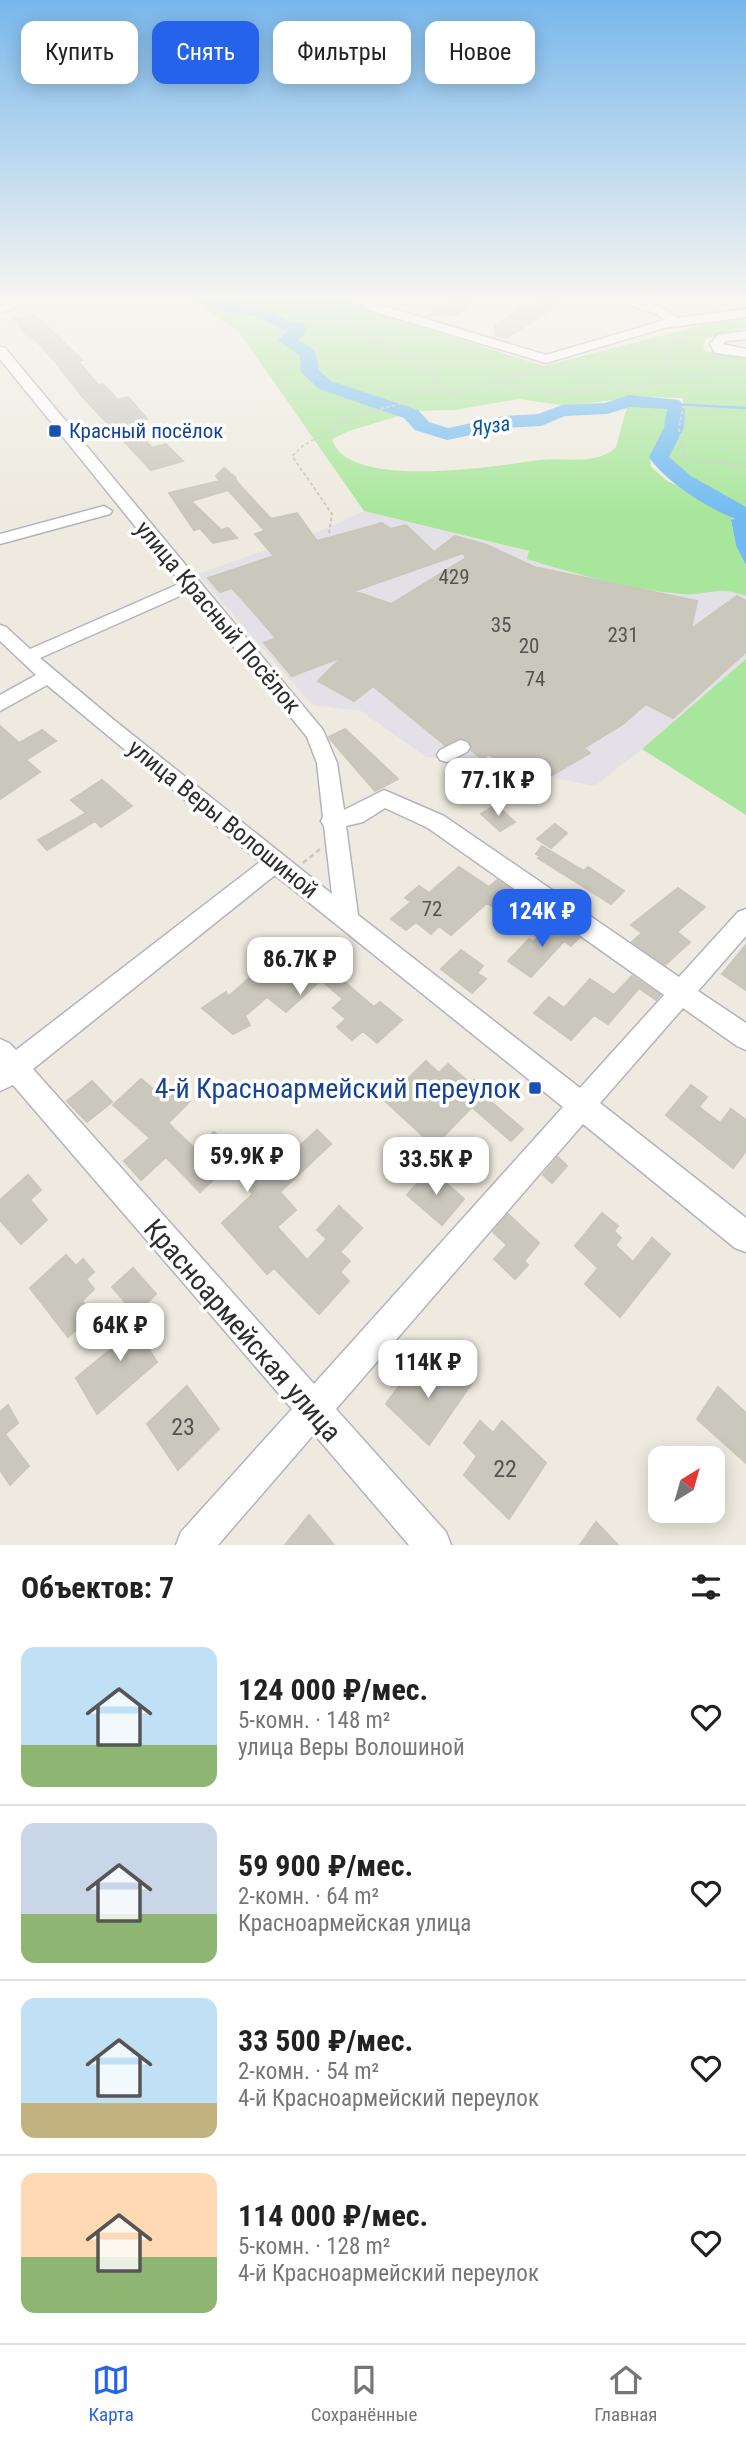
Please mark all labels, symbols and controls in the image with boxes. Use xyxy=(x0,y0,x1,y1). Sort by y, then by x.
chip: Купить xyxy=(21,21,138,84)
chip: Снять xyxy=(152,21,259,84)
chip: Фильтры xyxy=(273,21,411,84)
chip: Новое xyxy=(425,21,535,84)
water label: Яуза xyxy=(469,411,512,441)
place label: Красный посёлок xyxy=(69,419,223,443)
marker: Красный посёлок xyxy=(47,423,63,439)
street label: улица Красный Посёлок xyxy=(129,515,307,719)
house number: 429 xyxy=(438,565,470,589)
house number: 35 xyxy=(491,613,511,637)
house number: 231 xyxy=(607,623,639,647)
house number: 20 xyxy=(519,634,539,658)
house number: 74 xyxy=(525,667,545,691)
street label: улица Веры Волошиной xyxy=(122,734,324,904)
pin: 77.1K ₽ xyxy=(433,758,563,818)
text: 77.1K ₽ xyxy=(461,767,535,794)
pin: 124K ₽ xyxy=(485,890,599,949)
house number: 72 xyxy=(422,897,442,921)
text: 124K ₽ xyxy=(508,898,576,925)
pin: 86.7K ₽ xyxy=(235,937,365,997)
text: 86.7K ₽ xyxy=(263,946,337,973)
place label: 4-й Красноармейский переулок xyxy=(155,1072,521,1105)
marker: 4-й Красноармейский переулок xyxy=(527,1080,543,1096)
pin: 59.9K ₽ xyxy=(182,1134,312,1194)
pin: 33.5K ₽ xyxy=(371,1138,501,1197)
text: 59.9K ₽ xyxy=(210,1143,284,1170)
text: 33.5K ₽ xyxy=(399,1146,473,1173)
street label: Красноармейская улица xyxy=(137,1212,348,1448)
pin: 64K ₽ xyxy=(71,1304,169,1363)
text: 64K ₽ xyxy=(92,1312,148,1339)
pin: 114K ₽ xyxy=(371,1340,485,1400)
text: 114K ₽ xyxy=(394,1349,462,1376)
house number: 23 xyxy=(171,1413,195,1441)
north arrow xyxy=(648,1446,724,1522)
map controls xyxy=(648,1446,725,1523)
house number: 22 xyxy=(493,1455,517,1483)
icon: filters xyxy=(687,1568,725,1606)
text: Объектов: 7 xyxy=(21,1570,174,1605)
text: 124 000 ₽/мес. xyxy=(238,1672,428,1707)
icon: home xyxy=(77,1675,161,1759)
icon: heart xyxy=(687,1698,725,1736)
text: 5-комн. · 148 m² xyxy=(238,1707,390,1734)
text: улица Веры Волошиной xyxy=(238,1734,465,1761)
text: 59 900 ₽/мес. xyxy=(238,1848,413,1883)
icon: home xyxy=(77,1851,161,1935)
icon: heart xyxy=(687,1874,725,1912)
text: 2-комн. · 64 m² xyxy=(238,1883,379,1910)
text: Красноармейская улица xyxy=(238,1910,471,1937)
text: 33 500 ₽/мес. xyxy=(238,2023,413,2058)
icon: home xyxy=(77,2026,161,2110)
icon: heart xyxy=(687,2049,725,2087)
text: 2-комн. · 54 m² xyxy=(238,2058,379,2085)
text: 4-й Красноармейский переулок xyxy=(238,2085,539,2112)
text: 114 000 ₽/мес. xyxy=(238,2198,428,2233)
icon: home xyxy=(77,2201,161,2285)
icon: heart xyxy=(687,2224,725,2262)
text: 5-комн. · 128 m² xyxy=(238,2233,390,2260)
text: 4-й Красноармейский переулок xyxy=(238,2260,539,2287)
tab: Карта xyxy=(88,2361,134,2426)
tab: Сохранённые xyxy=(311,2361,417,2426)
tab: Главная xyxy=(594,2361,658,2426)

